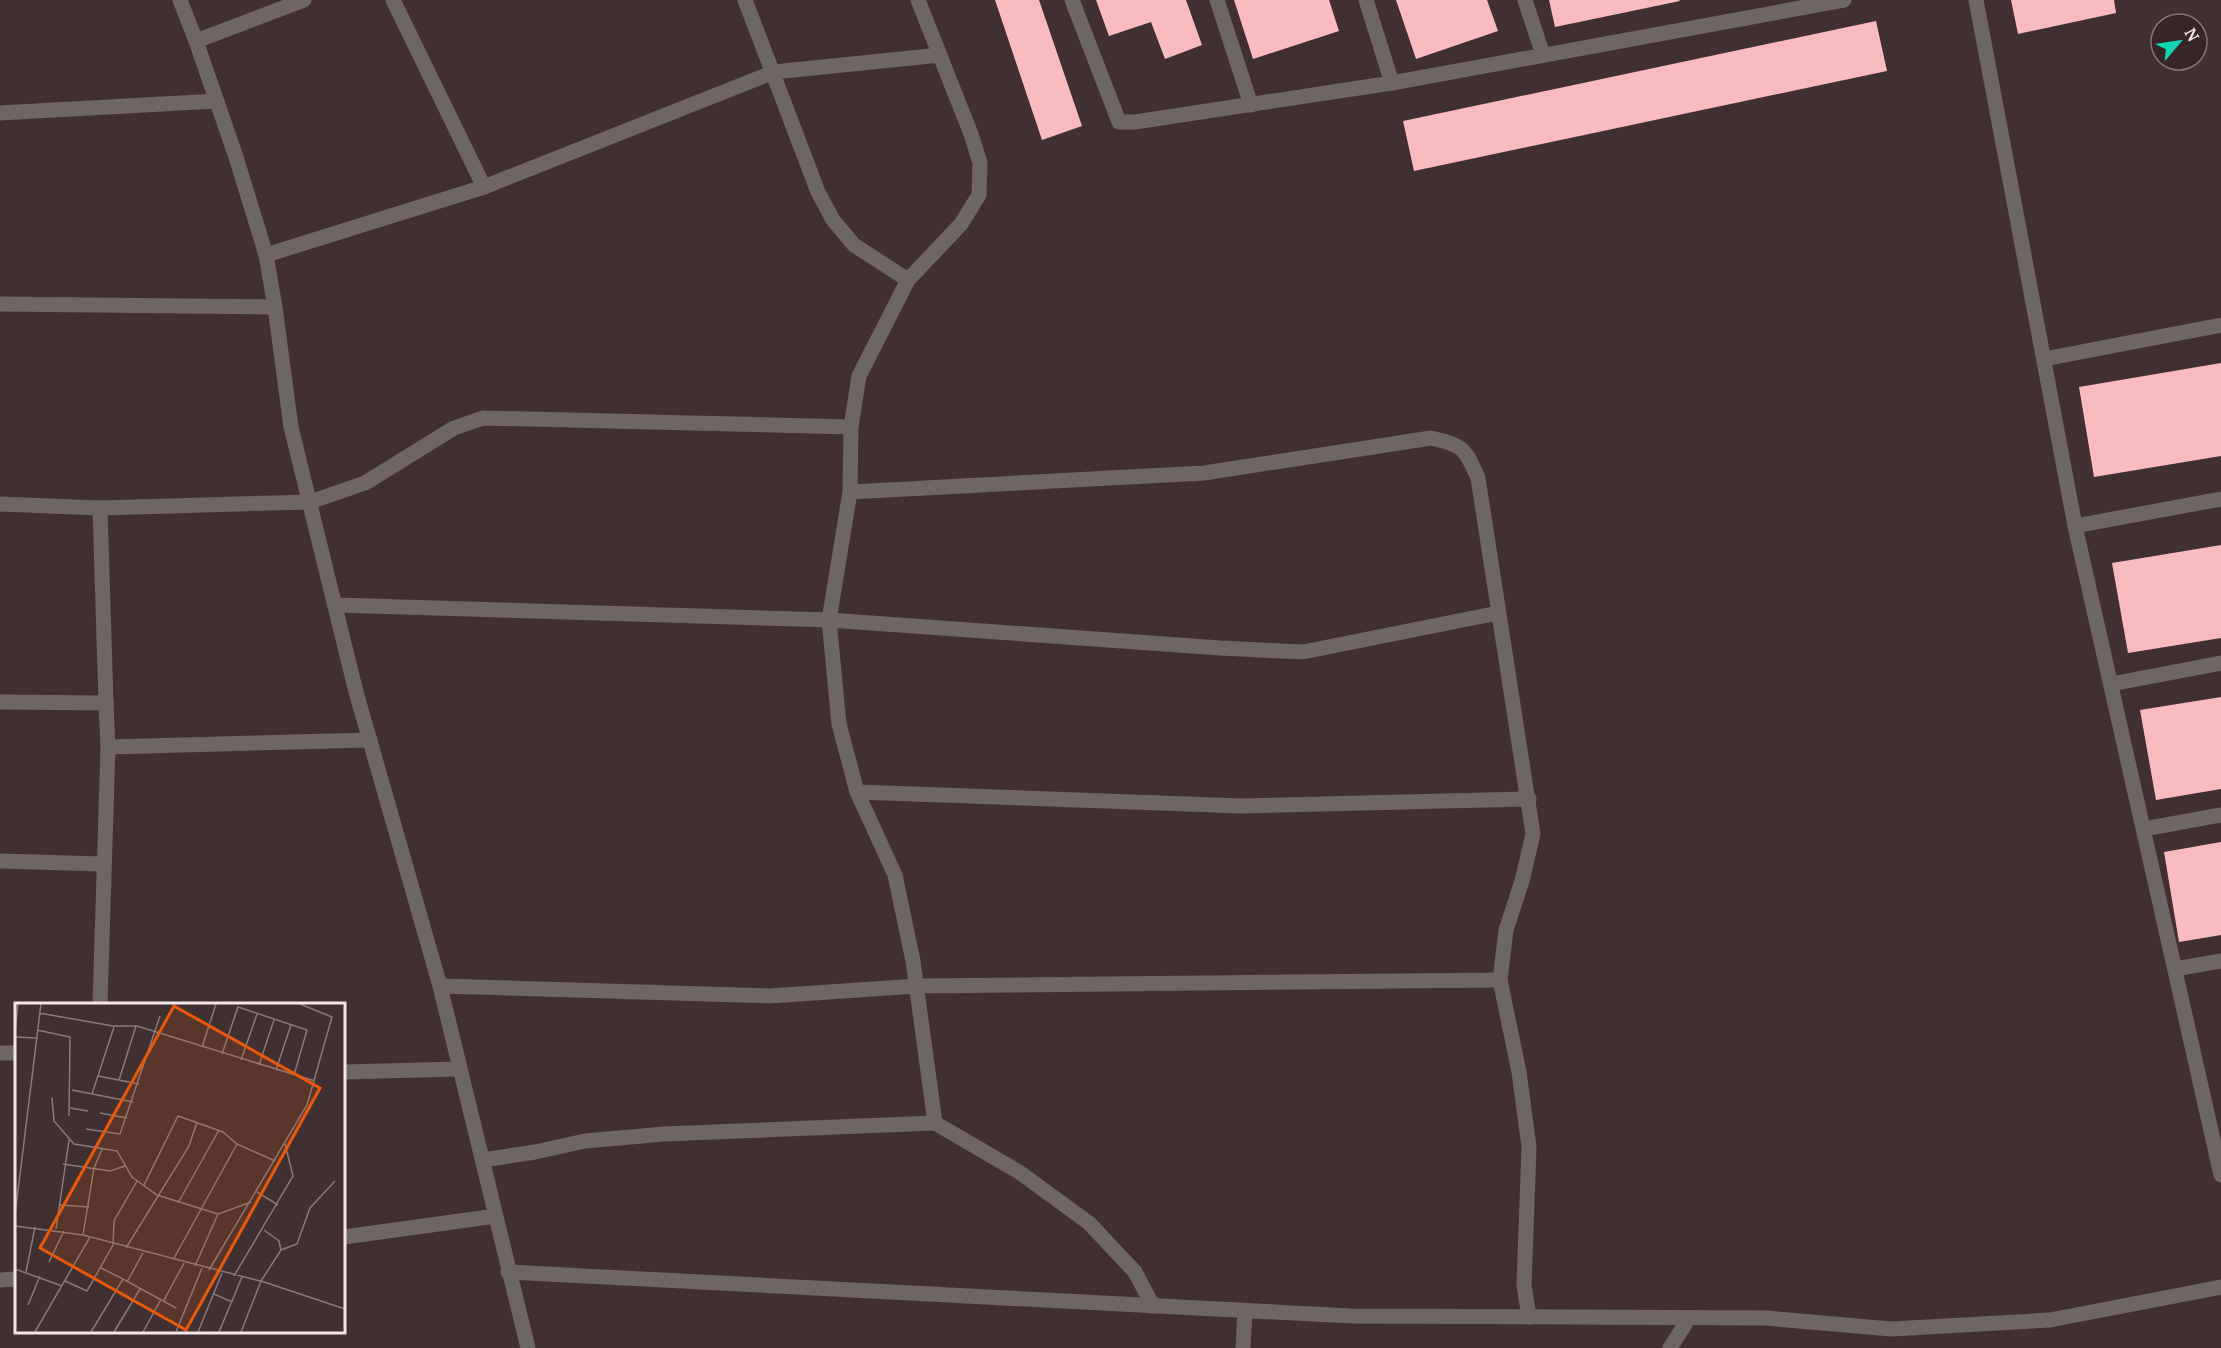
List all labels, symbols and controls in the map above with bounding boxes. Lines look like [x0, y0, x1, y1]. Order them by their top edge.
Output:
north arrow [2149, 12, 2209, 72]
text: N [2180, 24, 2205, 45]
inset map [15, 1003, 345, 1333]

